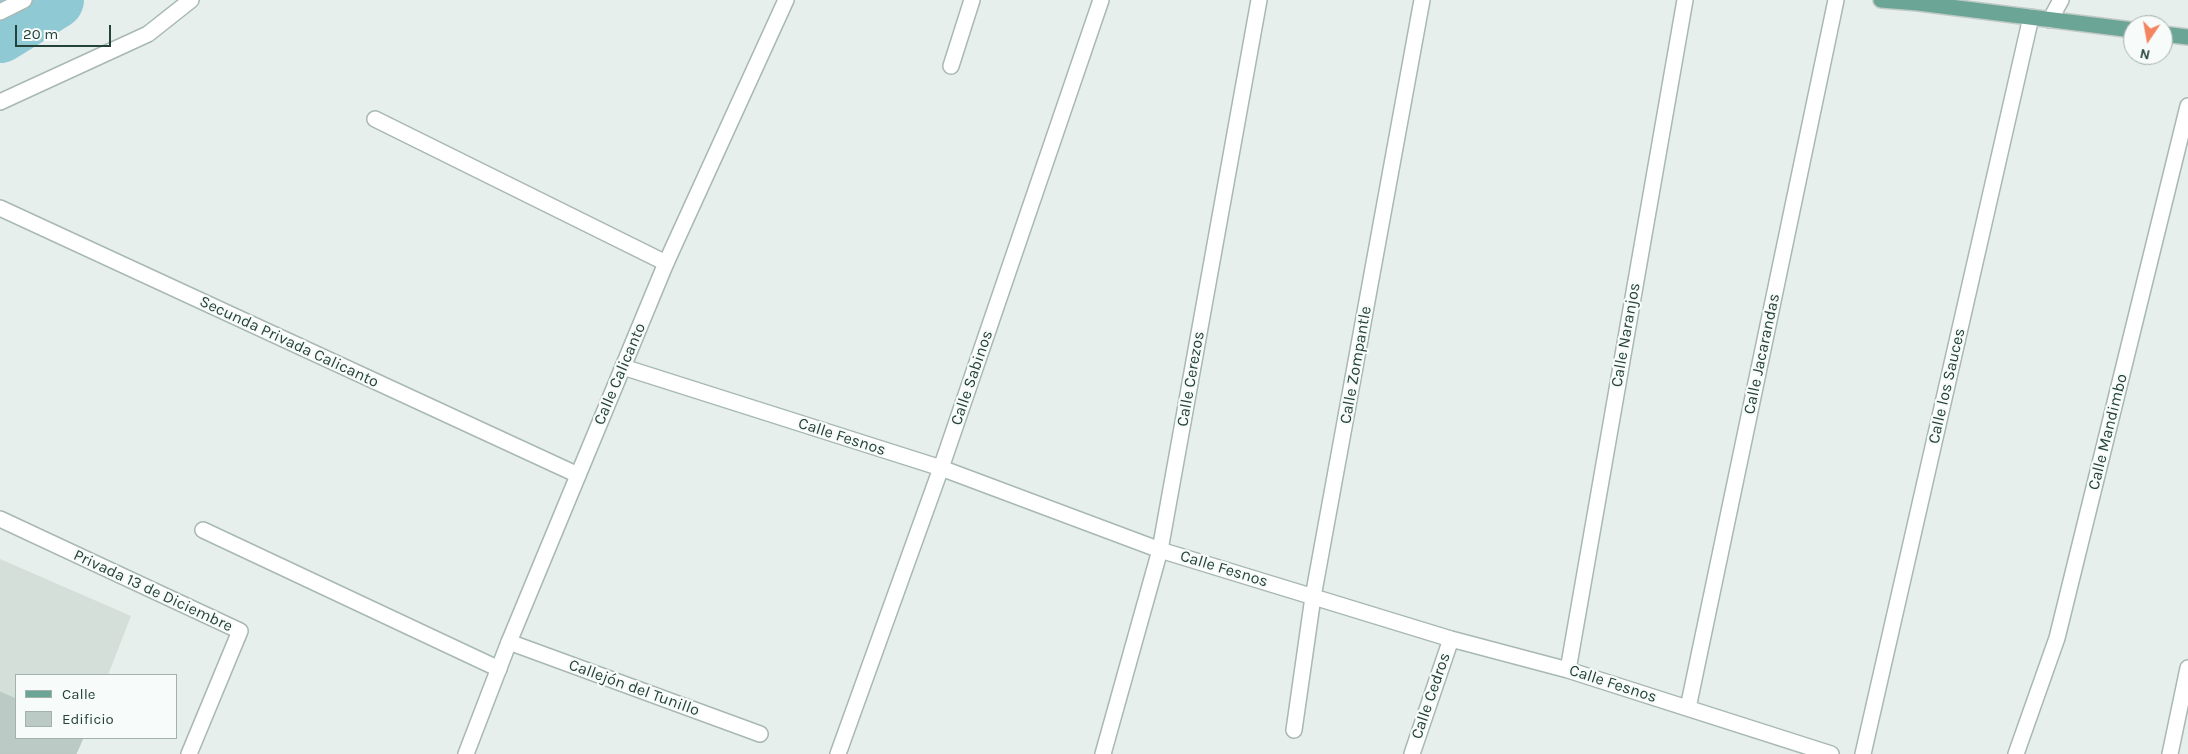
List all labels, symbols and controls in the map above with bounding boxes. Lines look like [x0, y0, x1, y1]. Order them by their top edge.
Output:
scale bar [18, 15, 114, 47]
north arrow [2123, 15, 2173, 65]
text: 20 m [23, 25, 58, 43]
text: N [2138, 45, 2152, 64]
street label: Calle Naranjos [1607, 281, 1645, 389]
street label: Secunda Privada Calicanto [196, 292, 382, 392]
street label: Calle Jacarandas [1740, 292, 1784, 416]
street label: Calle Zompantle [1336, 305, 1376, 425]
street label: Calle Calicanto [590, 320, 650, 428]
street label: Calle los Sauces [1924, 326, 1970, 446]
street label: Calle Sabinos [947, 328, 997, 428]
street label: Calle Cerezos [1173, 330, 1209, 428]
street label: Calle Mandimbo [2084, 372, 2132, 492]
street label: Calle Fesnos [796, 414, 888, 460]
street label: Privada 13 de Diciembre [70, 546, 236, 636]
street label: Calle Fesnos [1178, 547, 1270, 591]
street label: Calle Cedros [1407, 650, 1455, 742]
street label: Callejón del Tunillo [566, 655, 702, 721]
street label: Calle Fesnos [1567, 661, 1659, 707]
legend [15, 674, 178, 739]
text: Calle [62, 685, 96, 703]
text: Edificio [62, 710, 114, 728]

